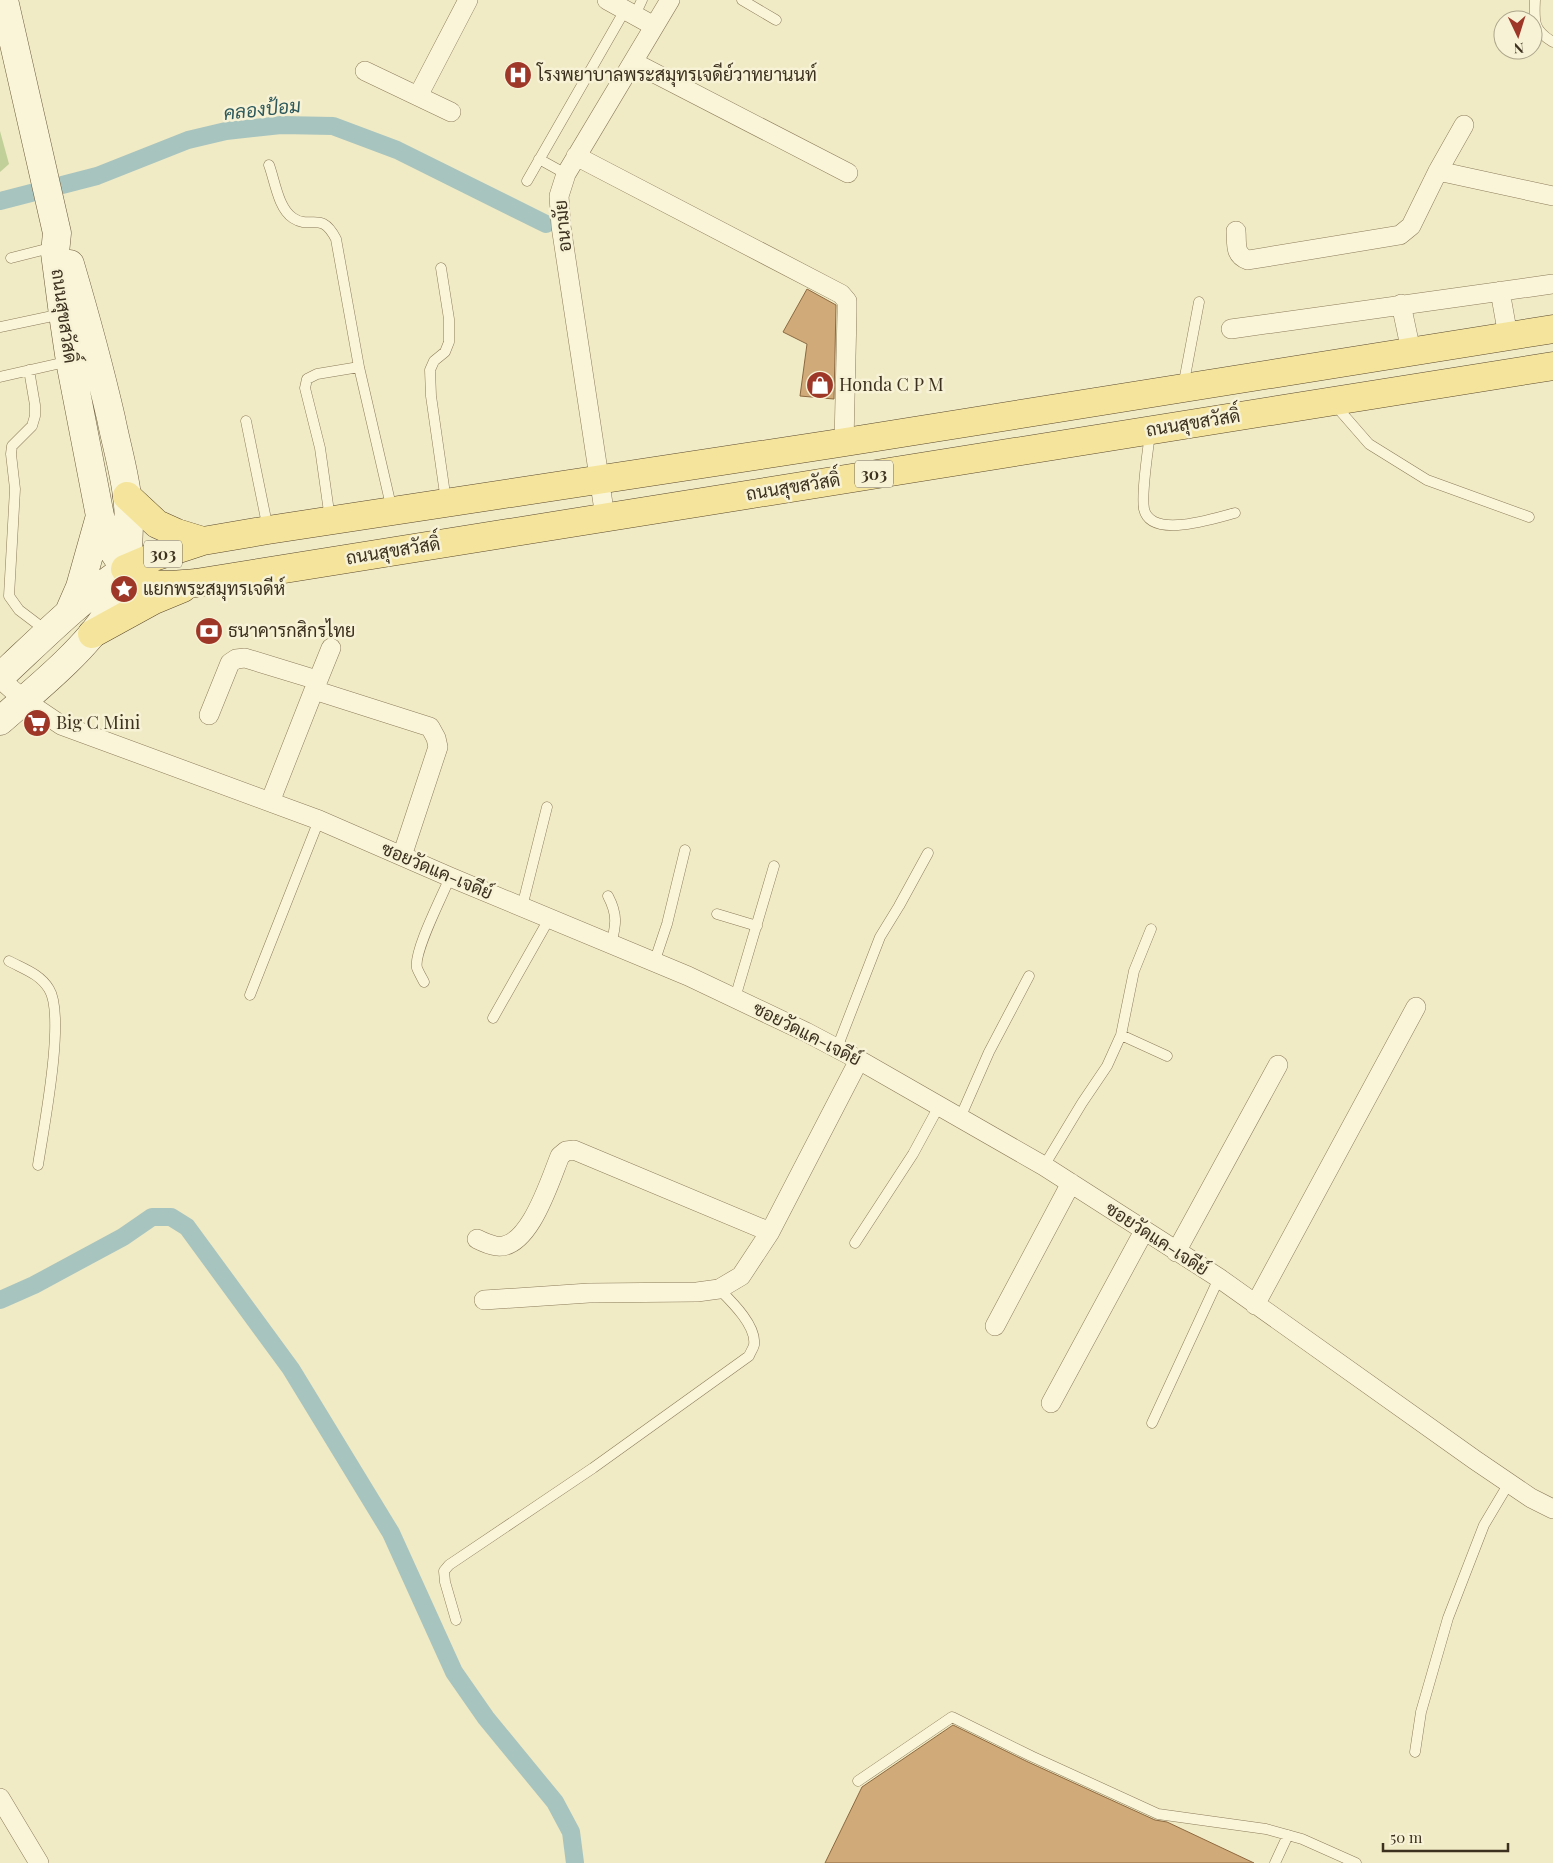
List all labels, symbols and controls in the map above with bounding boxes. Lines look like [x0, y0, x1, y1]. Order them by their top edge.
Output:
north arrow [1493, 10, 1543, 60]
text: N [1513, 39, 1525, 58]
hospital icon: โรงพยาบาลพระสมุทรเจดีย์วาทยานนท์ [503, 60, 533, 90]
place label: โรงพยาบาลพระสมุทรเจดีย์วาทยานนท์ [536, 62, 817, 87]
water label: คลองป้อม [222, 91, 302, 125]
street label: อนามัย [548, 199, 576, 253]
street label: ถนนสุขสวัสดิ์ [45, 267, 87, 365]
shop icon: Honda C P M [805, 370, 835, 400]
place label: Honda C P M [839, 372, 944, 396]
street label: ถนนสุขสวัสดิ์ [1143, 400, 1242, 442]
road number: 303 [855, 460, 893, 488]
street label: ถนนสุขสวัสดิ์ [743, 464, 842, 506]
street label: ถนนสุขสวัสดิ์ [343, 528, 442, 570]
road number: 303 [144, 540, 182, 568]
place icon: แยกพระสมุทรเจดีห์ [109, 574, 139, 604]
place label: แยกพระสมุทรเจดีห์ [143, 576, 285, 601]
bank icon: ธนาคารกสิกรไทย [194, 616, 224, 646]
place label: ธนาคารกสิกรไทย [228, 618, 355, 642]
supermarket icon: Big C Mini [22, 708, 52, 738]
place label: Big C Mini [56, 710, 140, 734]
street label: ซอยวัดแค-เจดีย์ [378, 836, 497, 904]
street label: ซอยวัดแค-เจดีย์ [749, 995, 866, 1071]
street label: ซอยวัดแค-เจดีย์ [1101, 1196, 1214, 1281]
scale bar [1383, 1820, 1508, 1852]
text: 50 m [1390, 1827, 1423, 1847]

